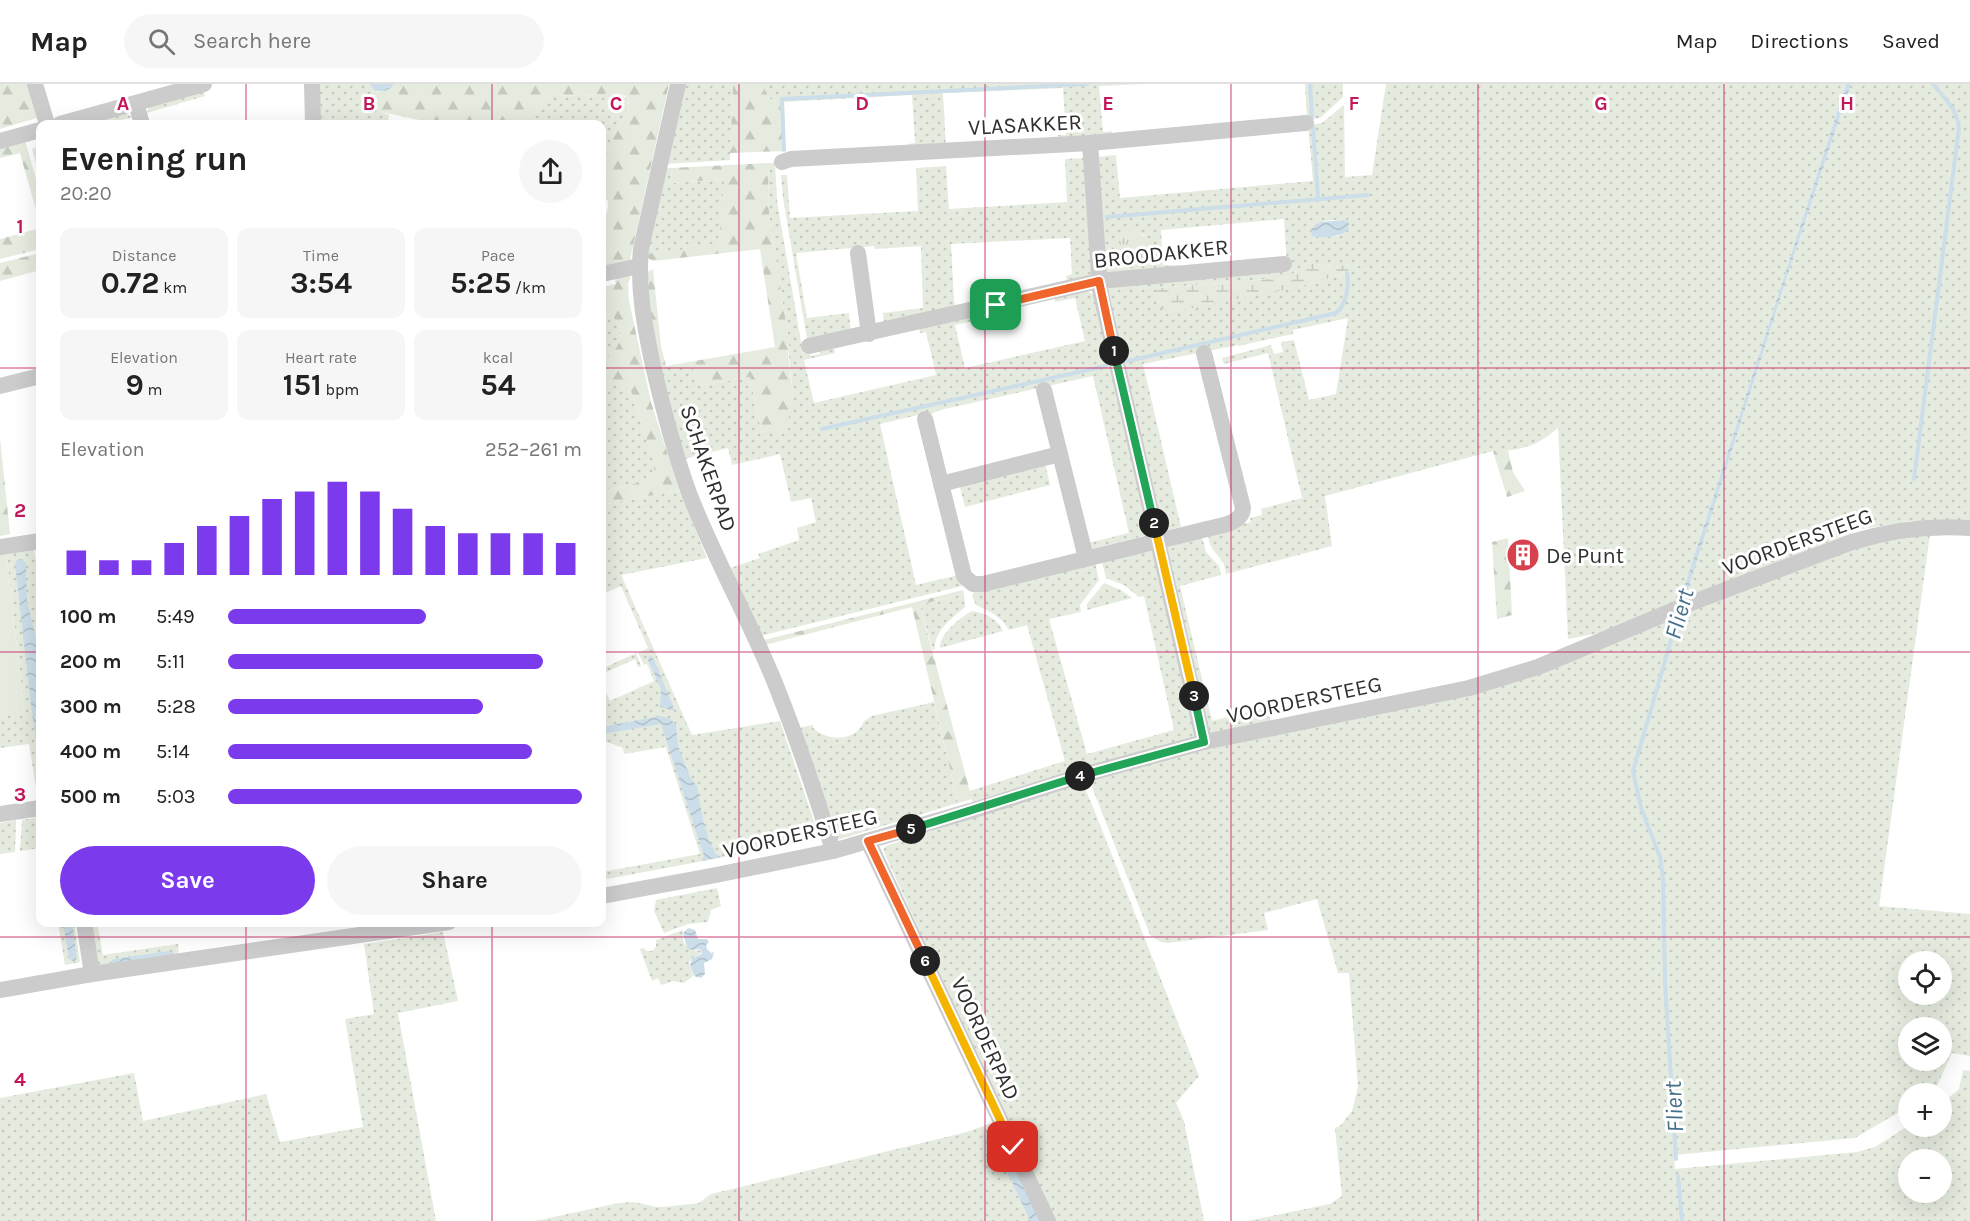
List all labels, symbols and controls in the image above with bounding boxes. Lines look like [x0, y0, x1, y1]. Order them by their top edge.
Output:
search box [124, 14, 544, 68]
text: Map [30, 25, 88, 58]
icon: search [145, 25, 178, 58]
text: Search here [193, 28, 311, 54]
text: Map [1676, 29, 1717, 53]
text: Directions [1750, 29, 1849, 53]
text: Saved [1882, 29, 1940, 53]
text: A [117, 92, 130, 115]
text: B [363, 92, 375, 115]
text: C [610, 92, 622, 115]
text: D [855, 92, 869, 115]
text: E [1102, 92, 1114, 115]
text: F [1349, 92, 1360, 115]
text: G [1594, 92, 1608, 115]
text: H [1840, 92, 1854, 115]
street label: VLASAKKER [968, 109, 1083, 141]
text: Evening run [60, 140, 248, 178]
button: share [519, 140, 582, 203]
text: 20:20 [60, 182, 112, 205]
text: 1 [16, 215, 24, 238]
street label: BROODAKKER [1092, 234, 1230, 274]
text: Distance [112, 246, 176, 265]
text: Time [303, 246, 339, 265]
text: Pace [481, 246, 515, 265]
text: 0.72 [101, 265, 159, 301]
text: 3:54 [290, 265, 352, 301]
text: 5:25 [450, 265, 511, 301]
text: km [159, 278, 187, 297]
text: /km [511, 278, 546, 297]
pin [970, 279, 1021, 330]
icon: arrive [979, 288, 1012, 321]
pin: 1 [1099, 336, 1129, 366]
text: 1 [1111, 341, 1117, 360]
text: Elevation [110, 348, 178, 367]
text: Heart rate [285, 348, 357, 367]
text: kcal [483, 348, 513, 367]
text: 9 [125, 367, 144, 403]
text: 151 [283, 367, 322, 403]
text: 54 [480, 367, 516, 403]
text: m [144, 380, 163, 399]
text: bpm [322, 380, 359, 399]
street label: SCHAKERPAD [674, 402, 742, 535]
text: Elevation [60, 438, 145, 461]
text: 252–261 m [485, 438, 582, 461]
text: 2 [14, 499, 26, 522]
street label: VOORDERSTEEG [1719, 503, 1876, 581]
pin: 2 [1139, 508, 1169, 538]
text: 2 [1149, 513, 1159, 532]
building icon: De Punt [1505, 537, 1541, 573]
place label: De Punt [1546, 543, 1624, 569]
water label: Fliert [1658, 585, 1700, 643]
text: 100 m [60, 605, 116, 628]
text: 5:49 [156, 605, 195, 628]
text: 200 m [60, 650, 121, 673]
text: 5:11 [156, 650, 185, 673]
street label: VOORDERSTEEG [1224, 671, 1384, 729]
pin: 3 [1179, 681, 1209, 711]
text: 3 [1189, 686, 1199, 705]
text: 300 m [60, 695, 122, 718]
text: 5:28 [156, 695, 196, 718]
text: 400 m [60, 740, 121, 763]
text: 5:14 [156, 740, 190, 763]
pin: 4 [1065, 761, 1095, 791]
text: 4 [1075, 766, 1085, 785]
text: 3 [14, 783, 26, 806]
text: 500 m [60, 785, 121, 808]
text: 5:03 [156, 785, 196, 808]
street label: VOORDERSTEEG [721, 804, 880, 864]
pin: 5 [896, 814, 926, 844]
text: 5 [906, 819, 916, 838]
button: Save [60, 846, 315, 915]
button: Share [327, 846, 582, 915]
pin: 6 [910, 946, 940, 976]
text: 6 [920, 951, 930, 970]
map controls [1898, 951, 1952, 1203]
button: locate [1898, 951, 1952, 1005]
street label: VOORDERPAD [945, 973, 1025, 1104]
button: layers [1898, 1017, 1952, 1071]
text: 4 [14, 1068, 26, 1091]
water label: Fliert [1659, 1080, 1689, 1133]
button: + [1898, 1083, 1952, 1137]
pin [987, 1121, 1038, 1172]
icon: check [996, 1130, 1029, 1163]
button: − [1898, 1149, 1952, 1203]

